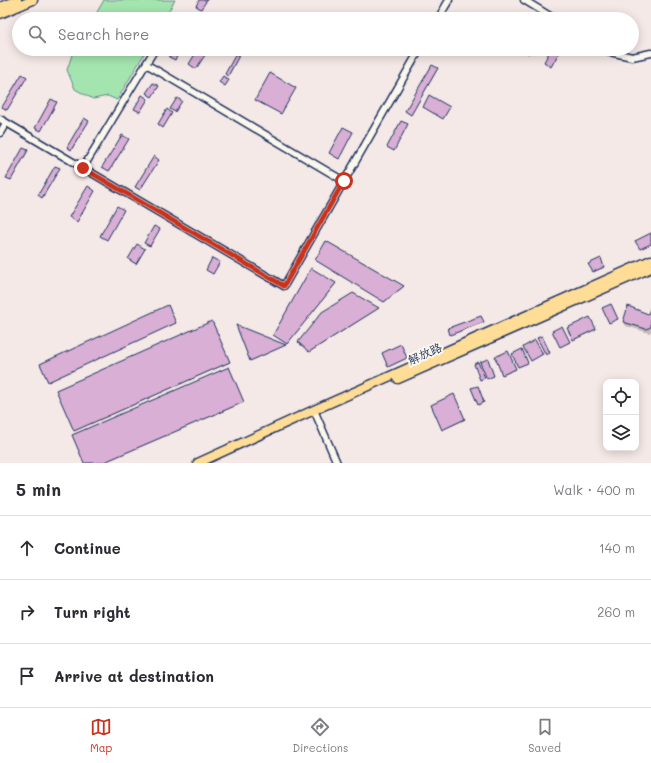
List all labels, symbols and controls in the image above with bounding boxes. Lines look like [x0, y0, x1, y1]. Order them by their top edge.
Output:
search box [12, 12, 639, 56]
icon: search [26, 23, 48, 45]
text: Search here [58, 24, 149, 44]
route end [74, 159, 92, 177]
route start [335, 172, 353, 190]
street label: 解放路 [405, 338, 444, 368]
map controls [603, 379, 639, 451]
button: locate [603, 379, 639, 415]
button: layers [603, 415, 639, 451]
text: 5 min [16, 478, 61, 500]
text: Walk · 400 m [553, 481, 635, 498]
icon: ahead [16, 537, 38, 559]
text: Continue [54, 538, 121, 558]
text: 140 m [599, 539, 635, 556]
icon: right [16, 601, 38, 623]
text: Turn right [54, 602, 131, 622]
text: 260 m [597, 603, 635, 620]
icon: arrive [16, 665, 38, 687]
text: Arrive at destination [54, 666, 214, 686]
tab: Map [90, 716, 112, 755]
tab: Directions [292, 716, 348, 755]
tab: Saved [528, 716, 561, 755]

